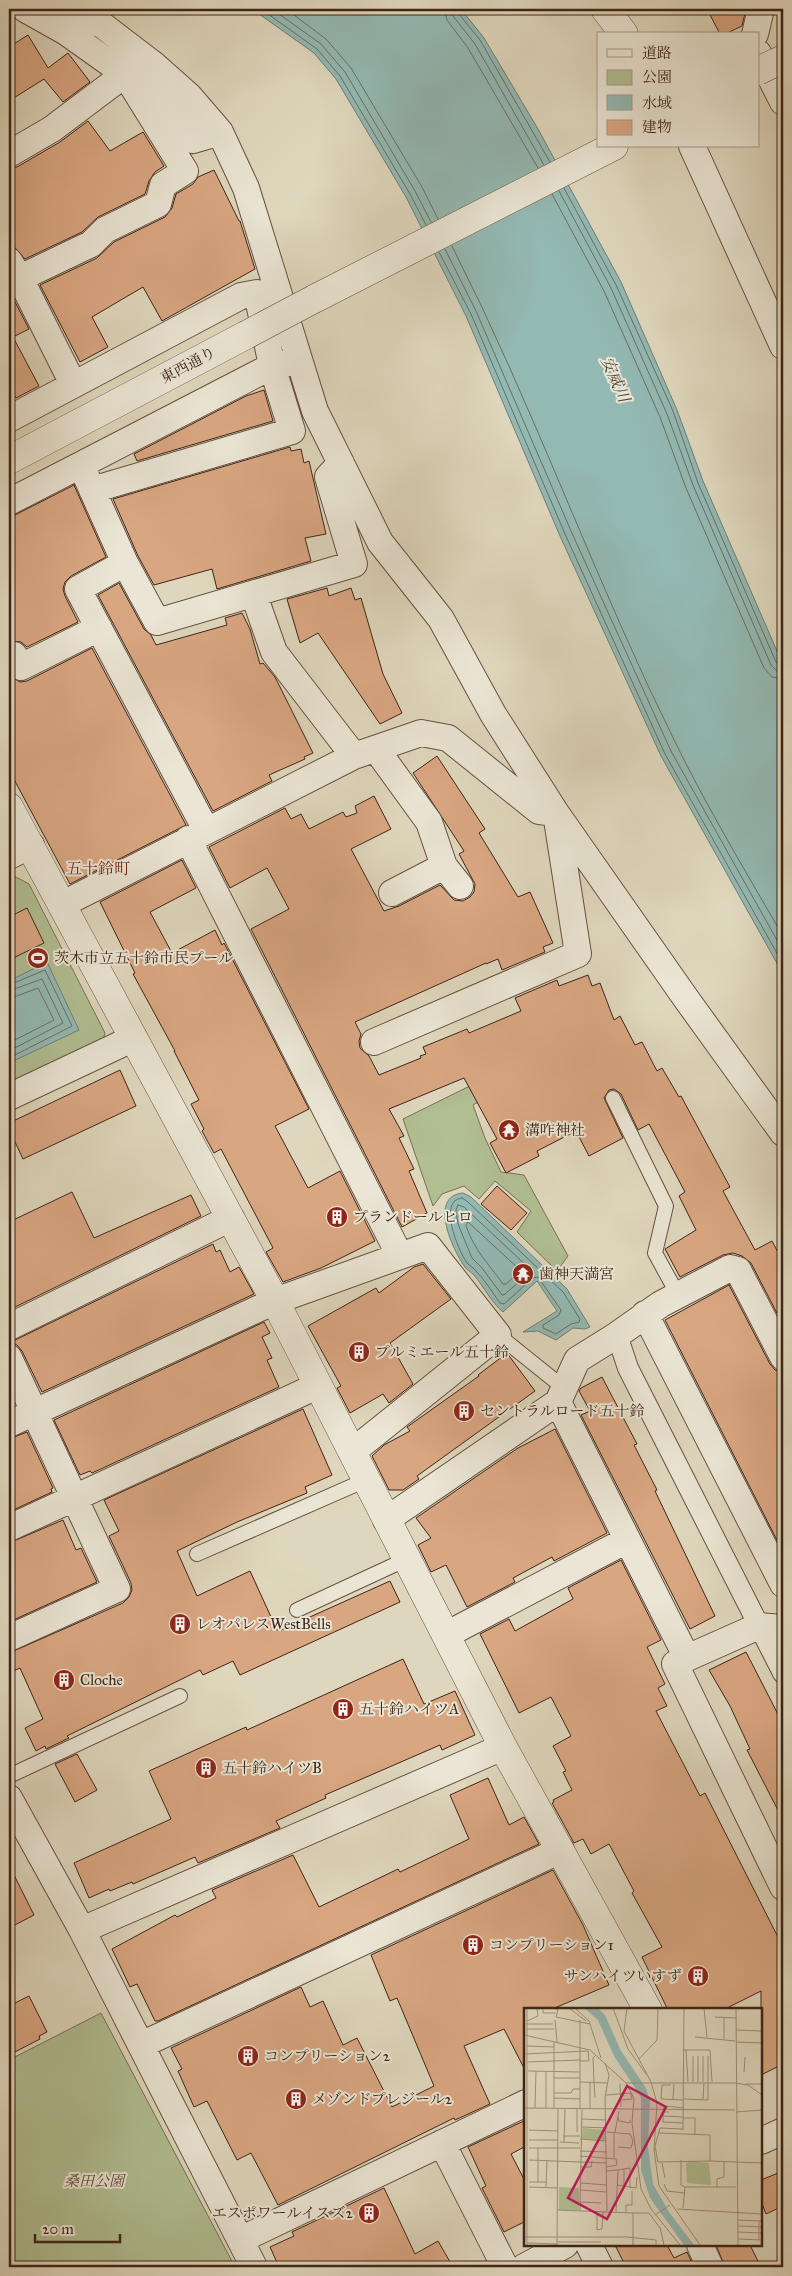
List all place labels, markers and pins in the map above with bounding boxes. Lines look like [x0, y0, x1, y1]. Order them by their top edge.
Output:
sports icon: 茨木市立五十鈴市民プール [26, 946, 50, 970]
place label: 茨木市立五十鈴市民プール [54, 949, 233, 967]
temple icon: 溝咋神社 [497, 1118, 521, 1142]
place label: 溝咋神社 [525, 1121, 585, 1139]
building icon: プランドールヒロ [325, 1205, 349, 1229]
place label: プランドールヒロ [353, 1208, 473, 1226]
temple icon: 歯神天満宮 [511, 1262, 535, 1286]
place label: 歯神天満宮 [539, 1265, 614, 1283]
building icon: プルミエール五十鈴 [347, 1340, 371, 1364]
place label: プルミエール五十鈴 [375, 1343, 509, 1361]
building icon: セントラルロード五十鈴 [452, 1399, 476, 1423]
place label: セントラルロード五十鈴 [480, 1402, 645, 1420]
building icon: レオパレスWestBells [168, 1612, 192, 1636]
place label: レオパレスWestBells [196, 1615, 331, 1633]
building icon: Cloche [52, 1668, 76, 1692]
place label: Cloche [80, 1671, 123, 1689]
building icon: 五十鈴ハイツA [331, 1697, 355, 1721]
place label: 五十鈴ハイツA [359, 1700, 459, 1718]
building icon: 五十鈴ハイツB [194, 1756, 218, 1780]
place label: 五十鈴ハイツB [222, 1759, 322, 1777]
building icon: コンプリーション1 [461, 1933, 485, 1957]
place label: コンプリーション1 [489, 1936, 614, 1954]
building icon: サンハイツいすず [686, 1964, 710, 1988]
place label: サンハイツいすず [564, 1967, 682, 1985]
building icon: コンプリーション2 [236, 2044, 260, 2068]
place label: コンプリーション2 [264, 2047, 391, 2065]
building icon: メゾンドプレジール2 [284, 2087, 308, 2111]
place label: メゾンドプレジール2 [312, 2090, 453, 2108]
building icon: エスポワールイスズ2 [357, 2201, 381, 2225]
place label: エスポワールイスズ2 [212, 2204, 354, 2222]

